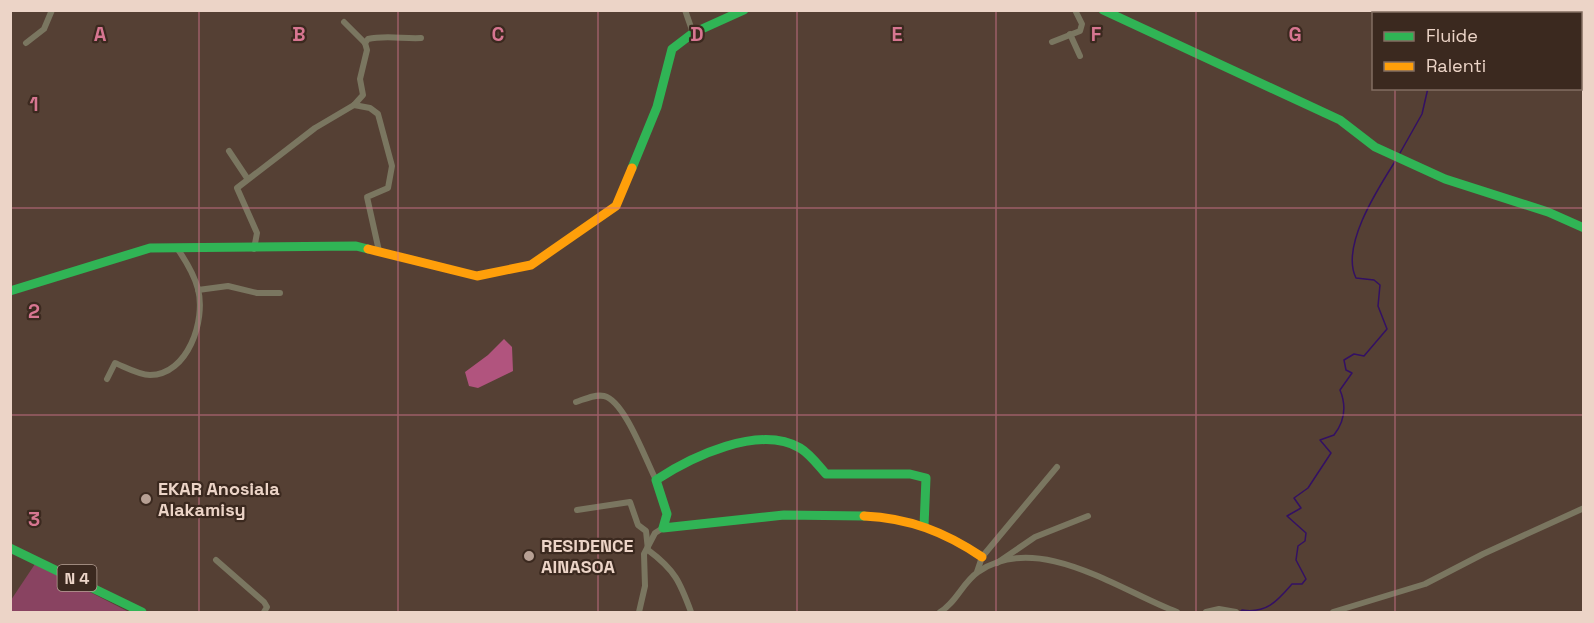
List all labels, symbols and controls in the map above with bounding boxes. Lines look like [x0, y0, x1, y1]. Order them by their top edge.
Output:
legend [1372, 12, 1582, 90]
text: A [94, 21, 107, 47]
text: B [292, 21, 306, 47]
text: C [492, 21, 505, 47]
text: D [690, 21, 704, 47]
text: E [891, 21, 903, 47]
text: F [1091, 21, 1102, 47]
text: G [1288, 21, 1302, 47]
text: Fluide [1426, 24, 1478, 47]
text: Ralenti [1426, 54, 1486, 77]
text: 1 [29, 91, 39, 117]
text: 2 [28, 298, 40, 324]
place label: EKAR Anosiala Alakamisy [158, 477, 280, 521]
marker: EKAR Anosiala Alakamisy [139, 492, 153, 506]
text: 3 [28, 506, 40, 532]
place label: RESIDENCE AINASOA [541, 534, 634, 578]
marker: RESIDENCE AINASOA [522, 549, 536, 563]
road number: N 4 [58, 565, 97, 591]

